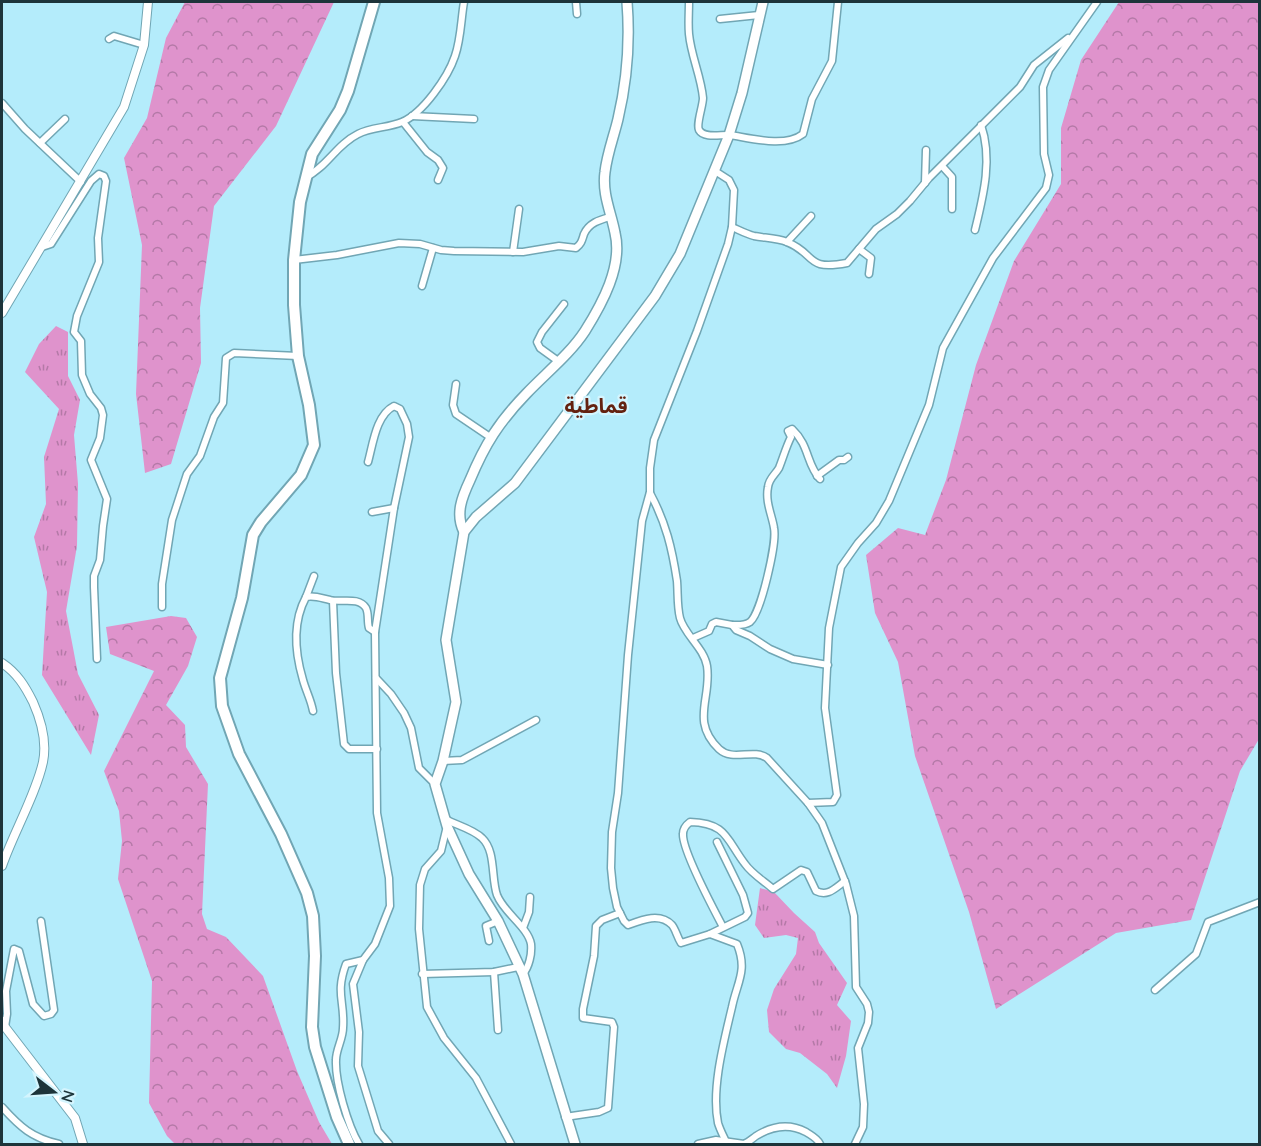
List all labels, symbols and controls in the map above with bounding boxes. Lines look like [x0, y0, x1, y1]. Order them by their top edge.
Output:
district label: قماطية [565, 393, 627, 418]
north arrow [24, 1062, 84, 1122]
text: N [57, 1088, 80, 1105]

